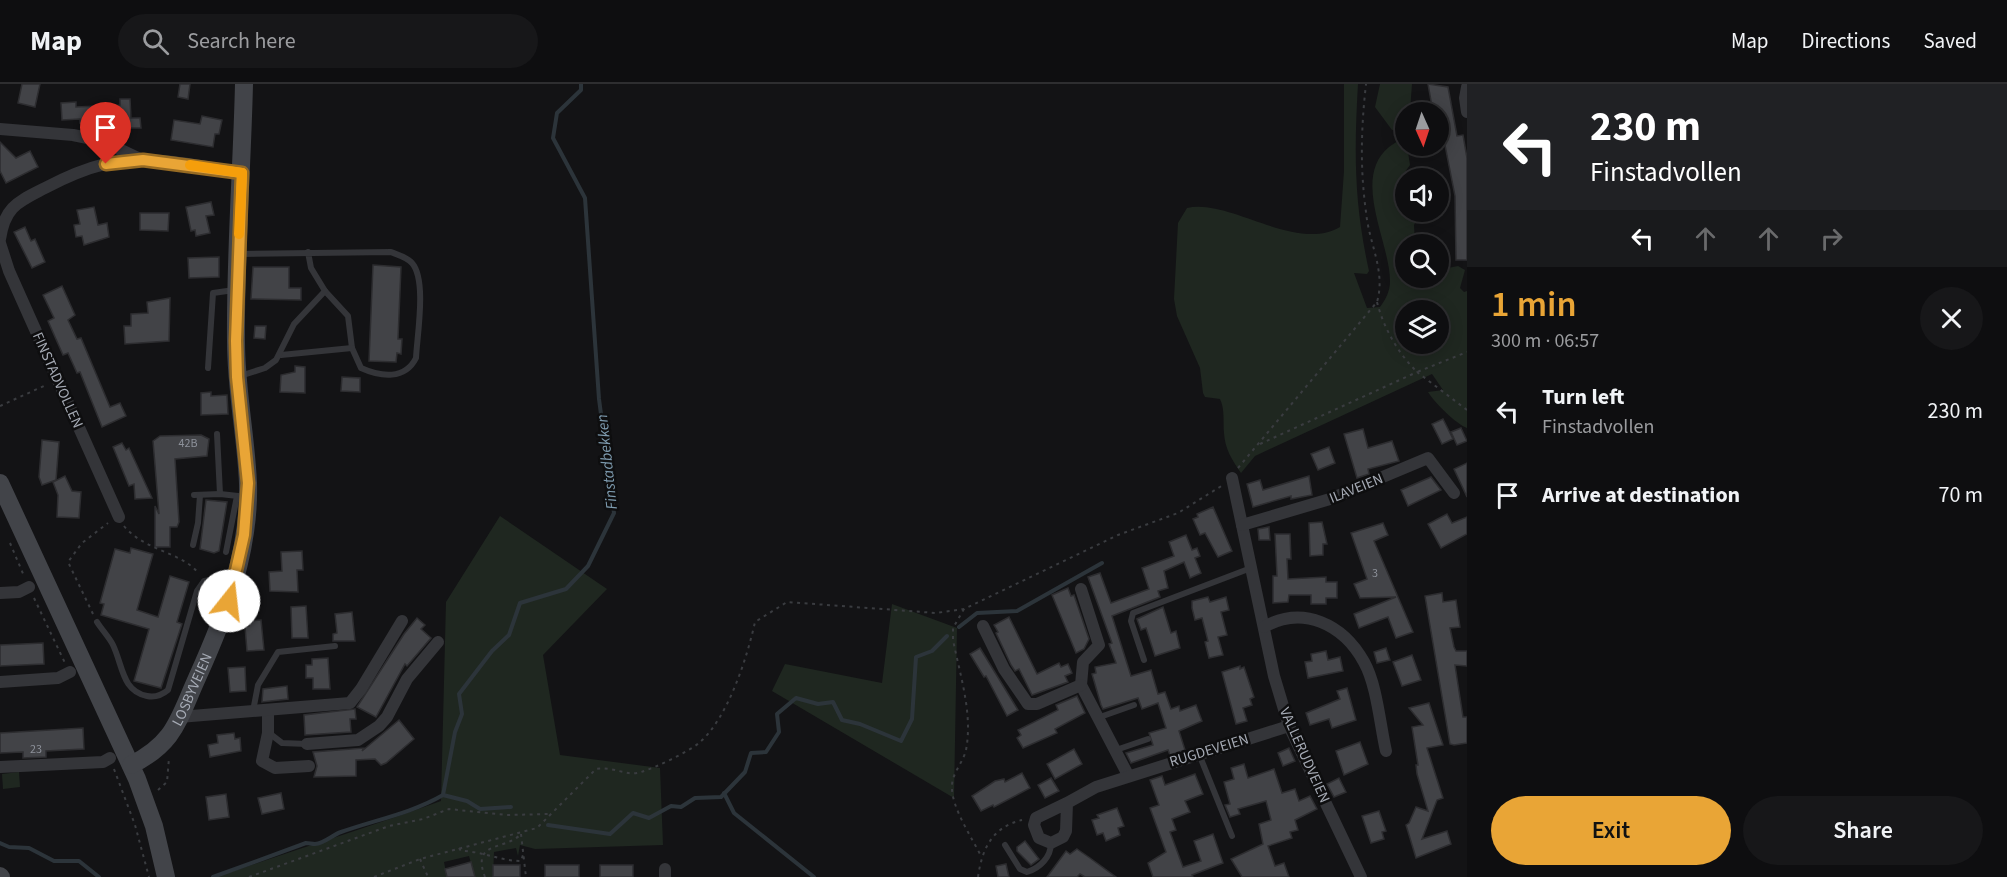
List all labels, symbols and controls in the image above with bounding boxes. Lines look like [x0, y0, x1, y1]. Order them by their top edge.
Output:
search box [118, 14, 538, 68]
text: Map [30, 21, 82, 61]
icon: search [139, 25, 172, 58]
text: Search here [187, 25, 296, 57]
text: Map [1731, 26, 1769, 56]
text: Directions [1802, 26, 1890, 56]
text: Saved [1923, 26, 1977, 56]
text: 230 m [1590, 97, 1701, 157]
pin [80, 102, 131, 164]
north arrow [1395, 102, 1449, 156]
map controls [1395, 102, 1449, 354]
icon: left [1491, 108, 1569, 186]
icon: arrive [89, 111, 122, 144]
text: Finstadvollen [1590, 153, 1742, 192]
button: sound [1395, 168, 1449, 222]
icon: left [1626, 222, 1659, 255]
icon: ahead [1689, 222, 1722, 255]
icon: ahead [1752, 222, 1785, 255]
icon: right [1815, 222, 1848, 255]
button: search [1395, 234, 1449, 288]
text: 1 min [1491, 279, 1577, 330]
button: close [1920, 287, 1983, 350]
button: layers [1395, 300, 1449, 354]
text: 300 m · 06:57 [1491, 327, 1599, 355]
street label: FINSTADVOLLEN [27, 329, 88, 432]
text: Turn left [1542, 381, 1624, 413]
icon: left [1491, 395, 1524, 428]
text: 230 m [1928, 395, 1983, 427]
water label: Finstadbekken [591, 413, 623, 511]
text: Finstadvollen [1542, 413, 1654, 441]
house number: 42B [179, 435, 197, 452]
street label: ILAVEIEN [1326, 468, 1386, 509]
icon: arrive [1491, 479, 1524, 512]
text: Arrive at destination [1542, 479, 1740, 511]
text: 70 m [1938, 479, 1983, 511]
house number: 3 [1372, 565, 1378, 582]
position arrow [197, 569, 261, 633]
street label: LOSBYVEIEN [167, 650, 218, 730]
street label: VALLERUDVEIEN [1274, 704, 1335, 806]
street label: RUGDEVEIEN [1167, 728, 1251, 772]
house number: 23 [30, 741, 42, 758]
button: Exit [1491, 796, 1731, 865]
button: Share [1743, 796, 1983, 865]

